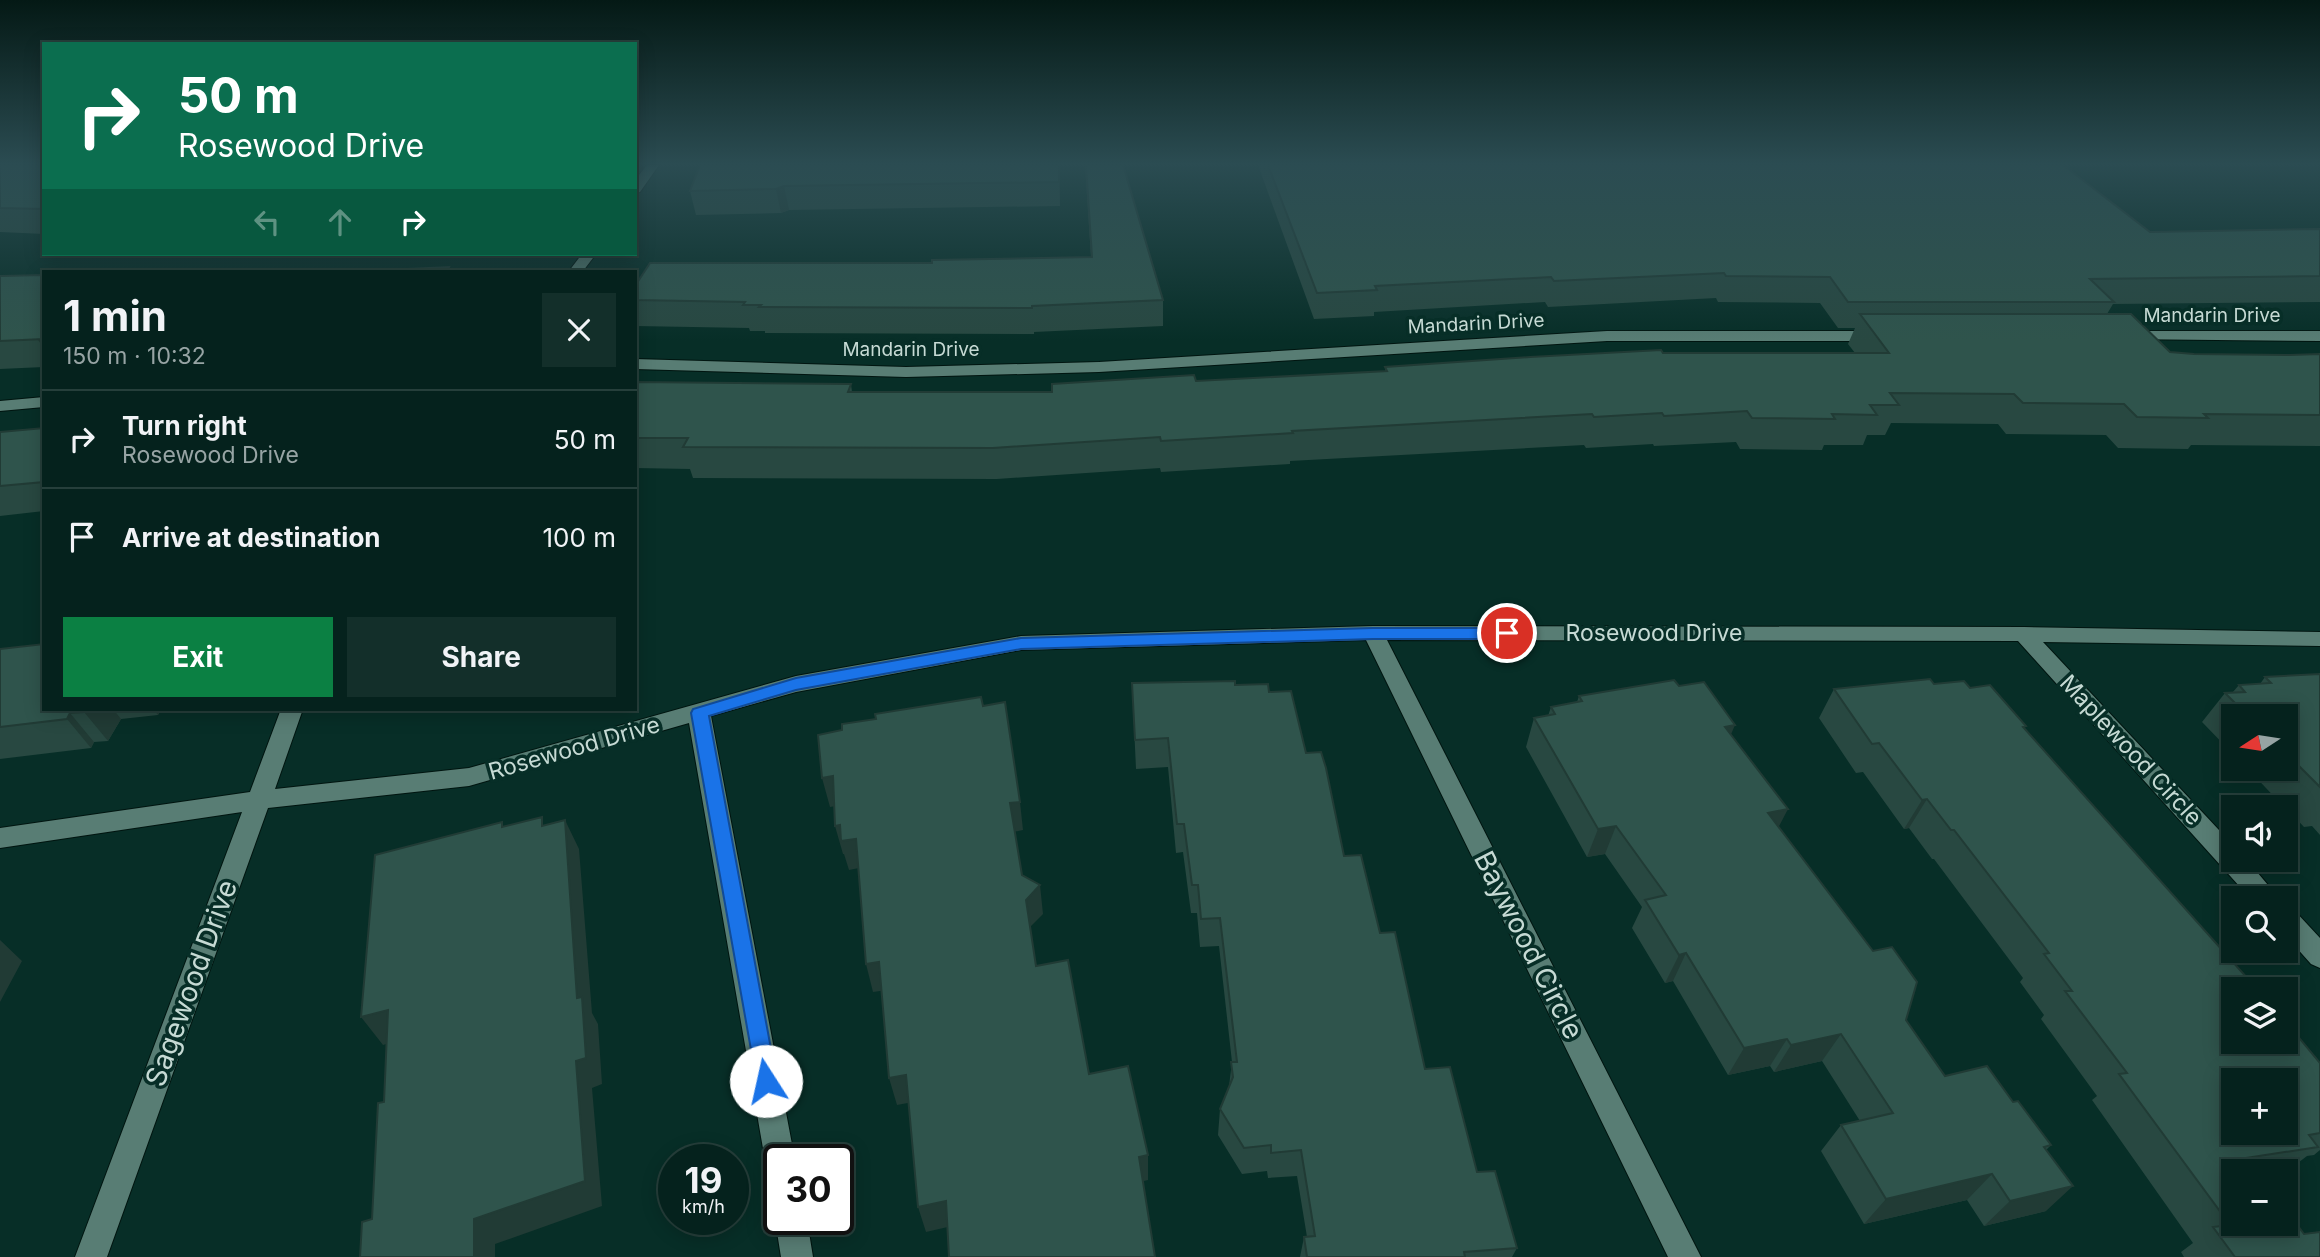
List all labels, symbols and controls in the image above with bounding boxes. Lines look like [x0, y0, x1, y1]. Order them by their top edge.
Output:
text: 50 m [178, 66, 299, 125]
icon: right [63, 70, 154, 161]
text: Rosewood Drive [178, 126, 424, 165]
icon: left [248, 203, 286, 241]
icon: ahead [321, 203, 359, 241]
icon: right [394, 203, 432, 241]
text: 1 min [63, 290, 167, 341]
button: close [542, 293, 616, 367]
street label: Mandarin Drive [2143, 304, 2281, 327]
street label: Mandarin Drive [1407, 308, 1545, 339]
street label: Mandarin Drive [842, 338, 980, 361]
text: 150 m · 10:32 [63, 342, 206, 370]
text: Turn right [122, 410, 247, 441]
icon: right [63, 420, 101, 458]
text: 50 m [554, 424, 616, 455]
text: Rosewood Drive [122, 441, 299, 469]
icon: arrive [63, 518, 101, 556]
text: Arrive at destination [122, 522, 381, 553]
text: 100 m [543, 522, 616, 553]
pin [1477, 603, 1537, 663]
icon: arrive [1488, 614, 1526, 652]
button: Exit [63, 617, 333, 697]
button: Share [347, 617, 616, 697]
street label: Rosewood Drive [1565, 619, 1743, 647]
street label: Maplewood Circle [2054, 669, 2208, 831]
north arrow [2221, 704, 2298, 780]
map controls [2221, 704, 2298, 1236]
street label: Rosewood Drive [485, 710, 663, 786]
button: sound [2221, 795, 2298, 872]
street label: Baywood Circle [1467, 845, 1591, 1045]
street label: Sagewood Drive [138, 875, 244, 1091]
button: search [2221, 886, 2298, 963]
button: layers [2221, 977, 2298, 1054]
position arrow [729, 1044, 803, 1118]
button: + [2221, 1068, 2298, 1145]
speed limit sign: 30 [763, 1144, 854, 1235]
text: 19 [685, 1159, 722, 1201]
button: − [2221, 1159, 2298, 1236]
text: km/h [682, 1196, 725, 1217]

